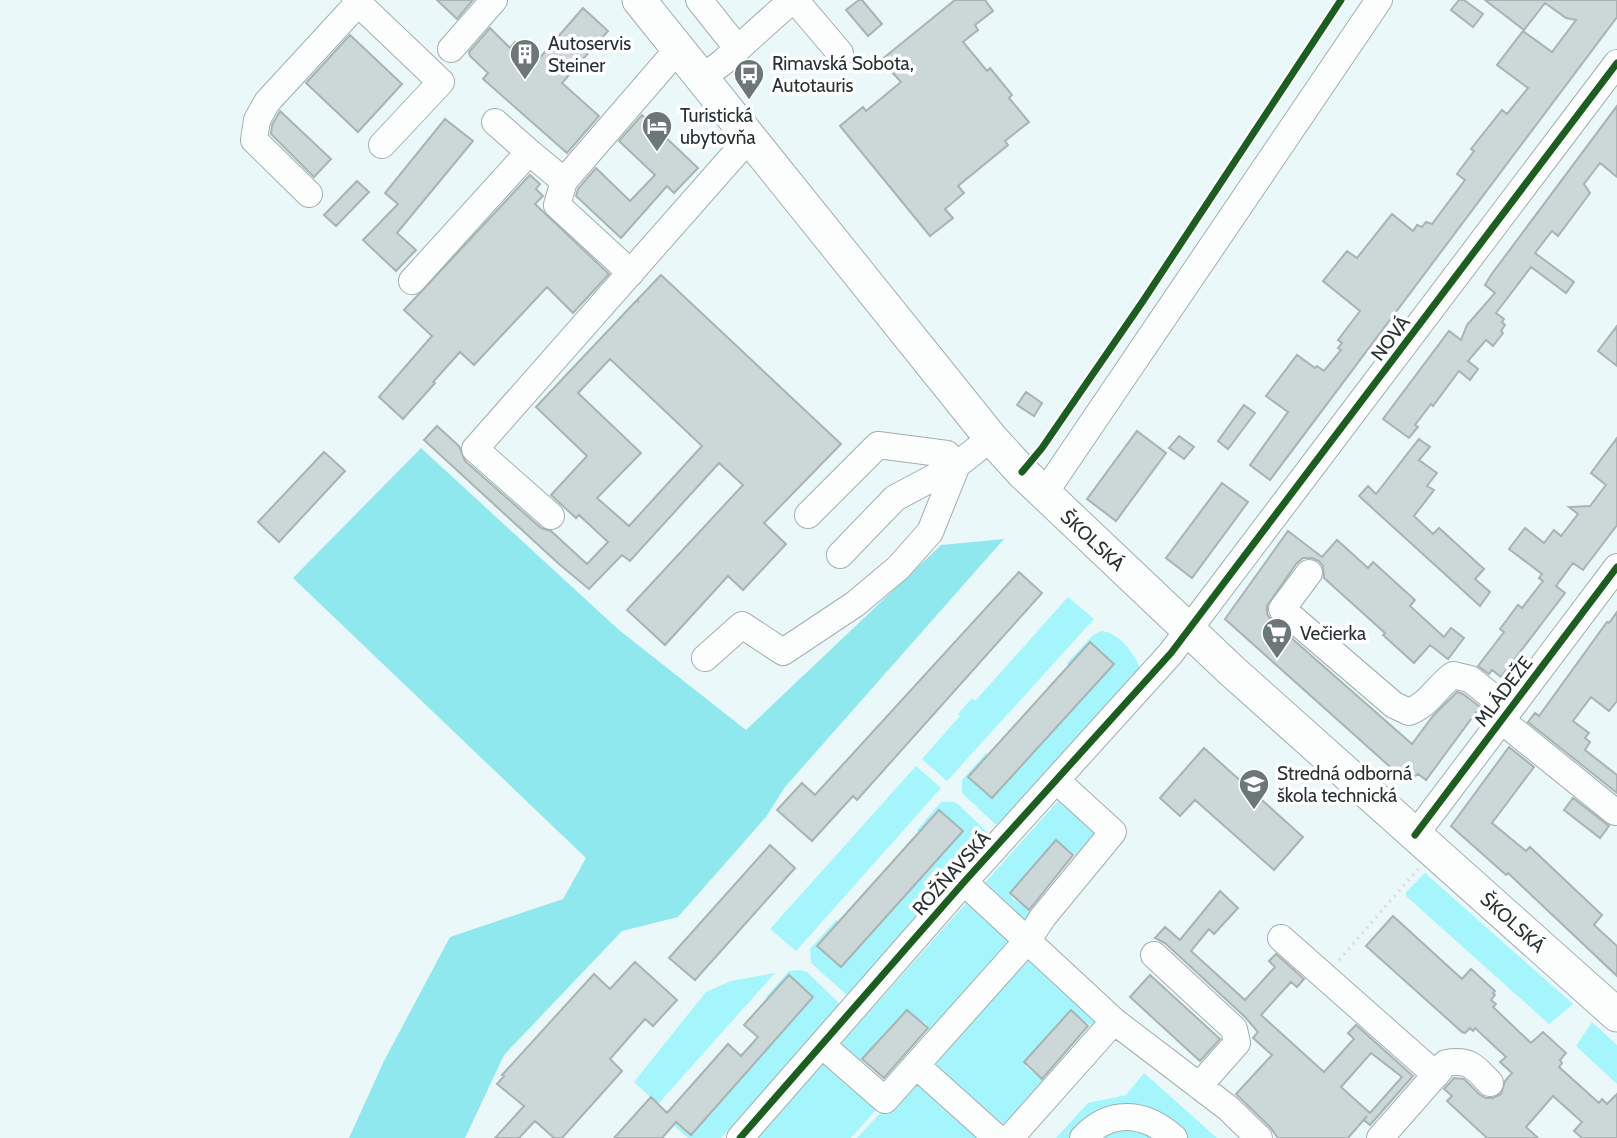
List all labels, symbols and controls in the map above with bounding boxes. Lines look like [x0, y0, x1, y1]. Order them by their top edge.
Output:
place label: Autoservis Steiner [548, 32, 631, 77]
building icon: Autoservis Steiner [508, 37, 542, 81]
place label: Rimavská Sobota, Autotauris [772, 52, 914, 97]
bus stop icon: Rimavská Sobota, Autotauris [732, 57, 766, 101]
place label: Turistická ubytovňa [680, 104, 756, 149]
hotel icon: Turistická ubytovňa [640, 109, 674, 153]
street label: NOVÁ [1365, 311, 1415, 365]
street label: ŠKOLSKÁ [1056, 504, 1130, 576]
supermarket icon: Večierka [1260, 616, 1294, 660]
place label: Večierka [1300, 622, 1366, 645]
street label: MLÁDEŽE [1469, 651, 1537, 731]
place label: Stredná odborná škola technická [1277, 762, 1412, 807]
school or university icon: Stredná odborná škola technická [1237, 767, 1271, 811]
street label: ROŽŇAVSKÁ [907, 826, 995, 920]
street label: ŠKOLSKÁ [1476, 887, 1551, 958]

